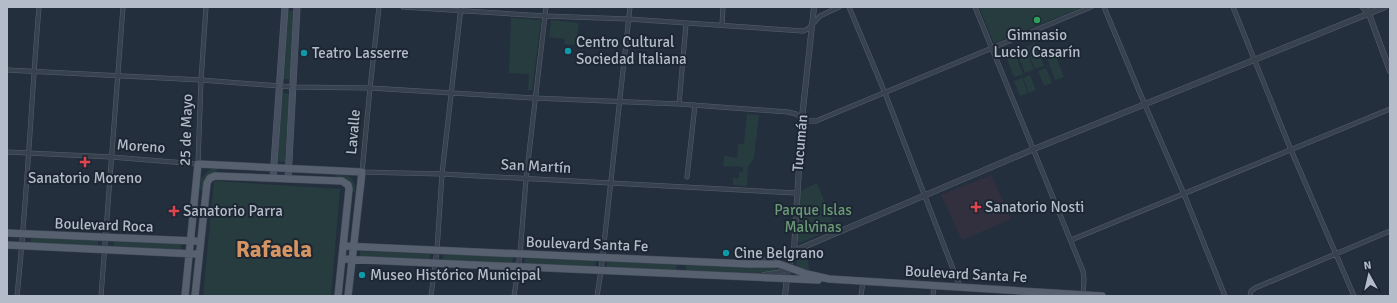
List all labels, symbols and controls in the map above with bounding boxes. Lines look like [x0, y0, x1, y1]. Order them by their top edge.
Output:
marker: Gimnasio Lucio Casarín [1032, 15, 1042, 25]
place label: Gimnasio Lucio Casarín [994, 26, 1080, 61]
place label: Centro Cultural Sociedad Italiana [576, 33, 687, 68]
place label: Teatro Lasserre [312, 44, 409, 62]
marker: Centro Cultural Sociedad Italiana [563, 46, 573, 56]
marker: Teatro Lasserre [299, 48, 309, 58]
street label: 25 de Mayo [176, 93, 196, 167]
street label: Lavalle [342, 109, 364, 155]
street label: Tucumán [789, 114, 811, 172]
street label: Moreno [116, 135, 166, 157]
street label: San Martín [500, 155, 572, 177]
marker: Sanatorio Moreno [79, 156, 91, 168]
place label: Sanatorio Moreno [28, 169, 142, 187]
place label: Sanatorio Nosti [985, 198, 1084, 216]
park label: Parque Islas Malvinas [774, 201, 852, 236]
marker: Sanatorio Nosti [970, 201, 982, 213]
place label: Sanatorio Parra [183, 202, 283, 220]
marker: Sanatorio Parra [168, 205, 180, 217]
street label: Boulevard Roca [54, 214, 154, 236]
street label: Boulevard Santa Fe [525, 233, 649, 255]
district label: Rafaela [236, 235, 312, 264]
place label: Cine Belgrano [734, 244, 824, 262]
marker: Cine Belgrano [721, 248, 731, 258]
north arrow [1349, 255, 1389, 295]
text: N [1363, 259, 1372, 273]
street label: Boulevard Santa Fe [904, 262, 1028, 286]
place label: Museo Histórico Municipal [370, 266, 541, 284]
marker: Museo Histórico Municipal [357, 270, 367, 280]

